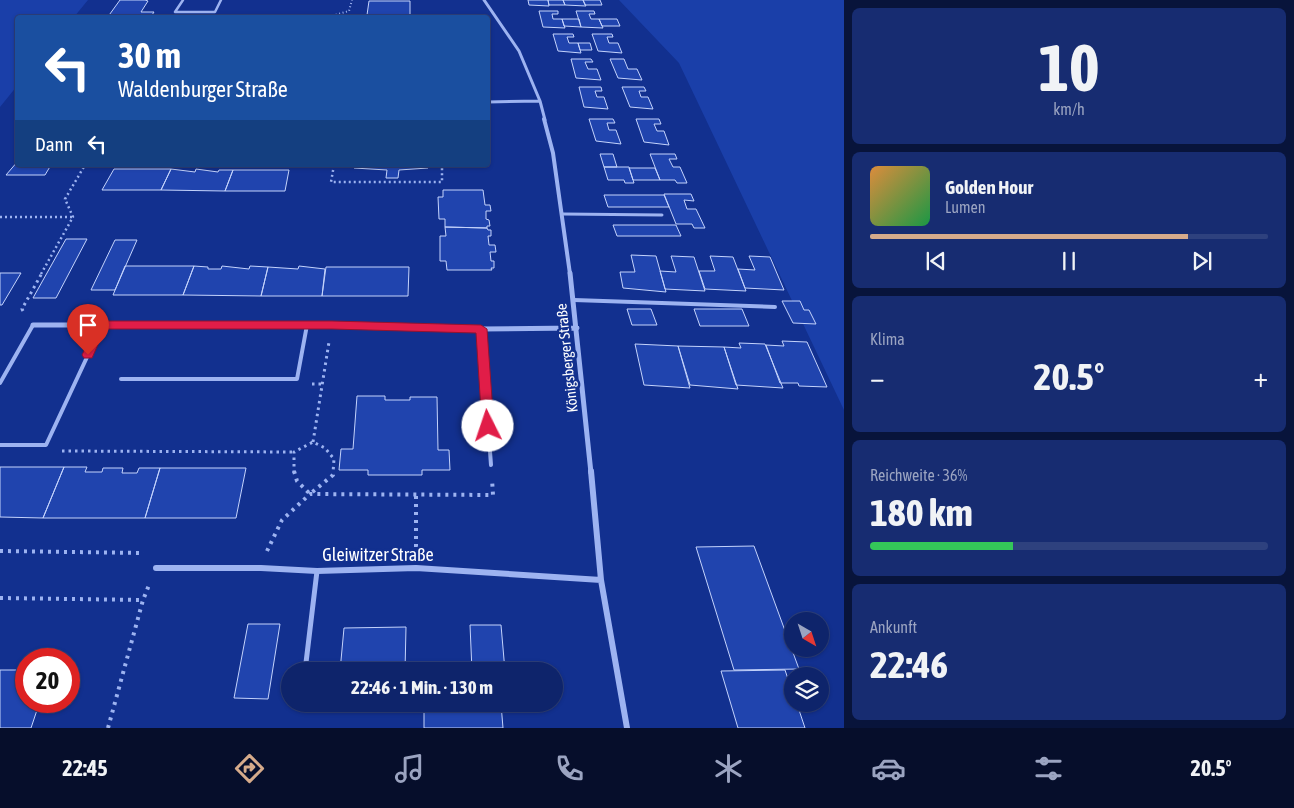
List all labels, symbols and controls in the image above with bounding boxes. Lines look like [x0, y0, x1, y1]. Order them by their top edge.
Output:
text: 10 [1038, 30, 1100, 105]
icon: left [35, 35, 100, 100]
text: 30 m [118, 35, 181, 75]
text: Waldenburger Straße [118, 76, 288, 102]
text: km/h [1053, 100, 1085, 118]
icon: left [83, 130, 111, 158]
text: Dann [35, 133, 73, 155]
text: Golden Hour [945, 176, 1033, 198]
text: Lumen [945, 198, 985, 216]
icon: previous [922, 247, 950, 275]
icon: pause [1055, 247, 1083, 275]
icon: next [1188, 247, 1216, 275]
street label: Königsberger Straße [552, 303, 581, 413]
pin [67, 304, 109, 355]
icon: arrive [74, 311, 102, 339]
text: Klima [870, 330, 905, 348]
text: 20.5° [1034, 355, 1104, 398]
text: − [870, 361, 885, 393]
text: + [1253, 361, 1268, 393]
position arrow [461, 399, 513, 451]
text: Reichweite · 36% [870, 466, 967, 484]
text: 180 km [870, 491, 973, 534]
street label: Gleiwitzer Straße [322, 544, 434, 565]
north arrow [784, 612, 829, 658]
map controls [784, 612, 829, 712]
text: Ankunft [870, 618, 917, 636]
text: 22:46 [870, 643, 948, 686]
speed limit sign: 20 [15, 648, 80, 713]
button: layers [784, 667, 829, 712]
text: 22:46 · 1 Min. · 130 m [351, 676, 493, 698]
icon: directions [232, 751, 267, 786]
icon: music [392, 751, 427, 786]
icon: phone [552, 751, 587, 786]
icon: climate [711, 751, 746, 786]
icon: car [871, 751, 906, 786]
icon: filters [1031, 751, 1066, 786]
text: 22:45 [62, 755, 108, 781]
text: 20.5° [1191, 755, 1232, 781]

